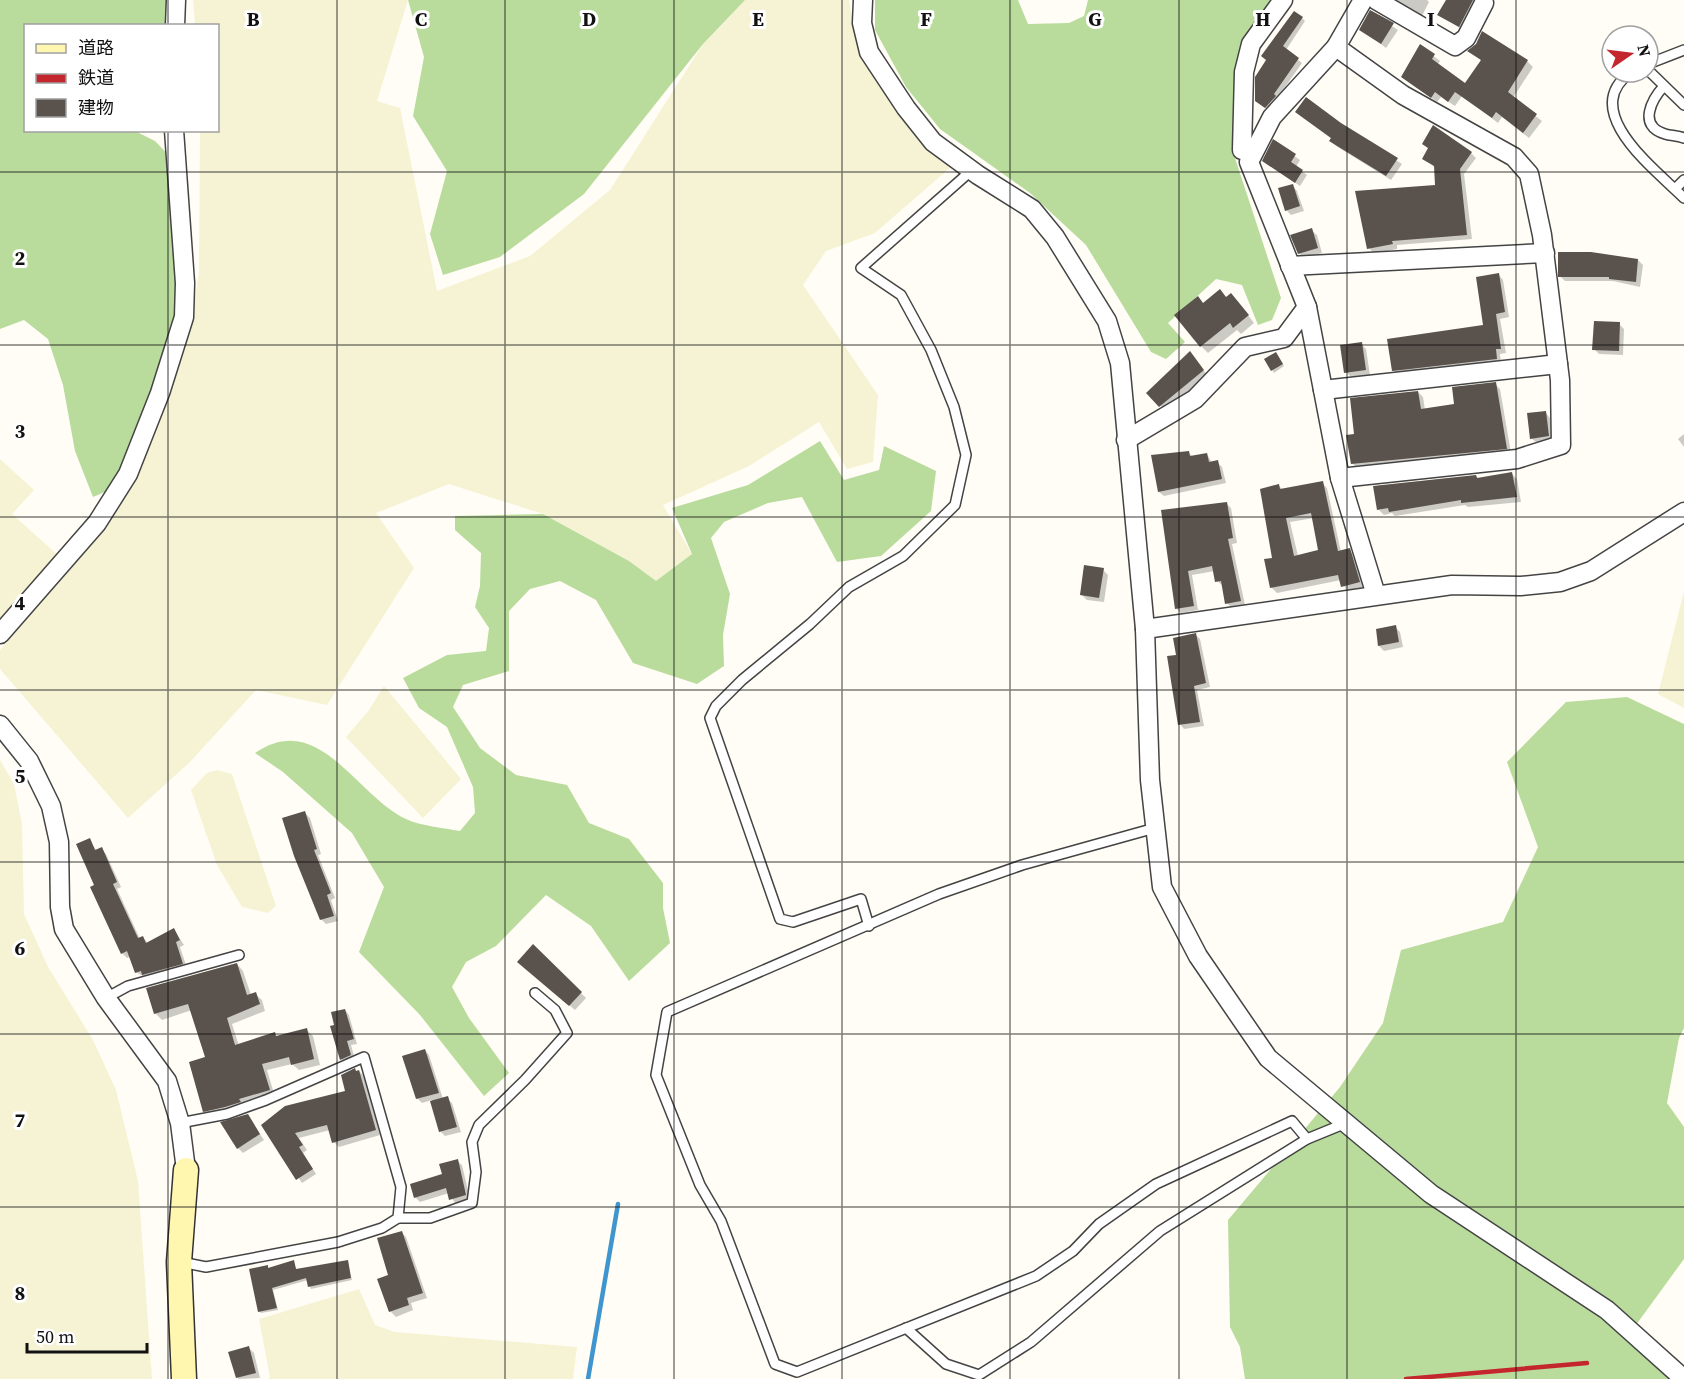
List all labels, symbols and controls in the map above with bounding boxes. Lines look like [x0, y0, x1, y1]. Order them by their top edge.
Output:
text: B [246, 5, 260, 33]
text: C [415, 5, 427, 33]
text: D [582, 5, 596, 33]
text: E [752, 5, 764, 33]
text: F [920, 5, 932, 33]
text: G [1088, 5, 1102, 33]
text: H [1255, 5, 1271, 33]
text: I [1427, 5, 1435, 33]
legend [24, 24, 219, 132]
north arrow [1600, 24, 1660, 84]
text: 道路 [78, 35, 114, 60]
text: N [1632, 42, 1657, 59]
text: 鉄道 [78, 65, 114, 90]
text: 建物 [78, 95, 114, 120]
text: 2 [15, 244, 26, 272]
text: 3 [15, 417, 26, 445]
text: 4 [15, 589, 26, 617]
text: 5 [15, 762, 26, 790]
text: 6 [15, 934, 26, 962]
text: 7 [15, 1106, 26, 1134]
text: 8 [15, 1279, 25, 1307]
scale bar [27, 1316, 147, 1354]
text: 50 m [36, 1324, 74, 1349]

